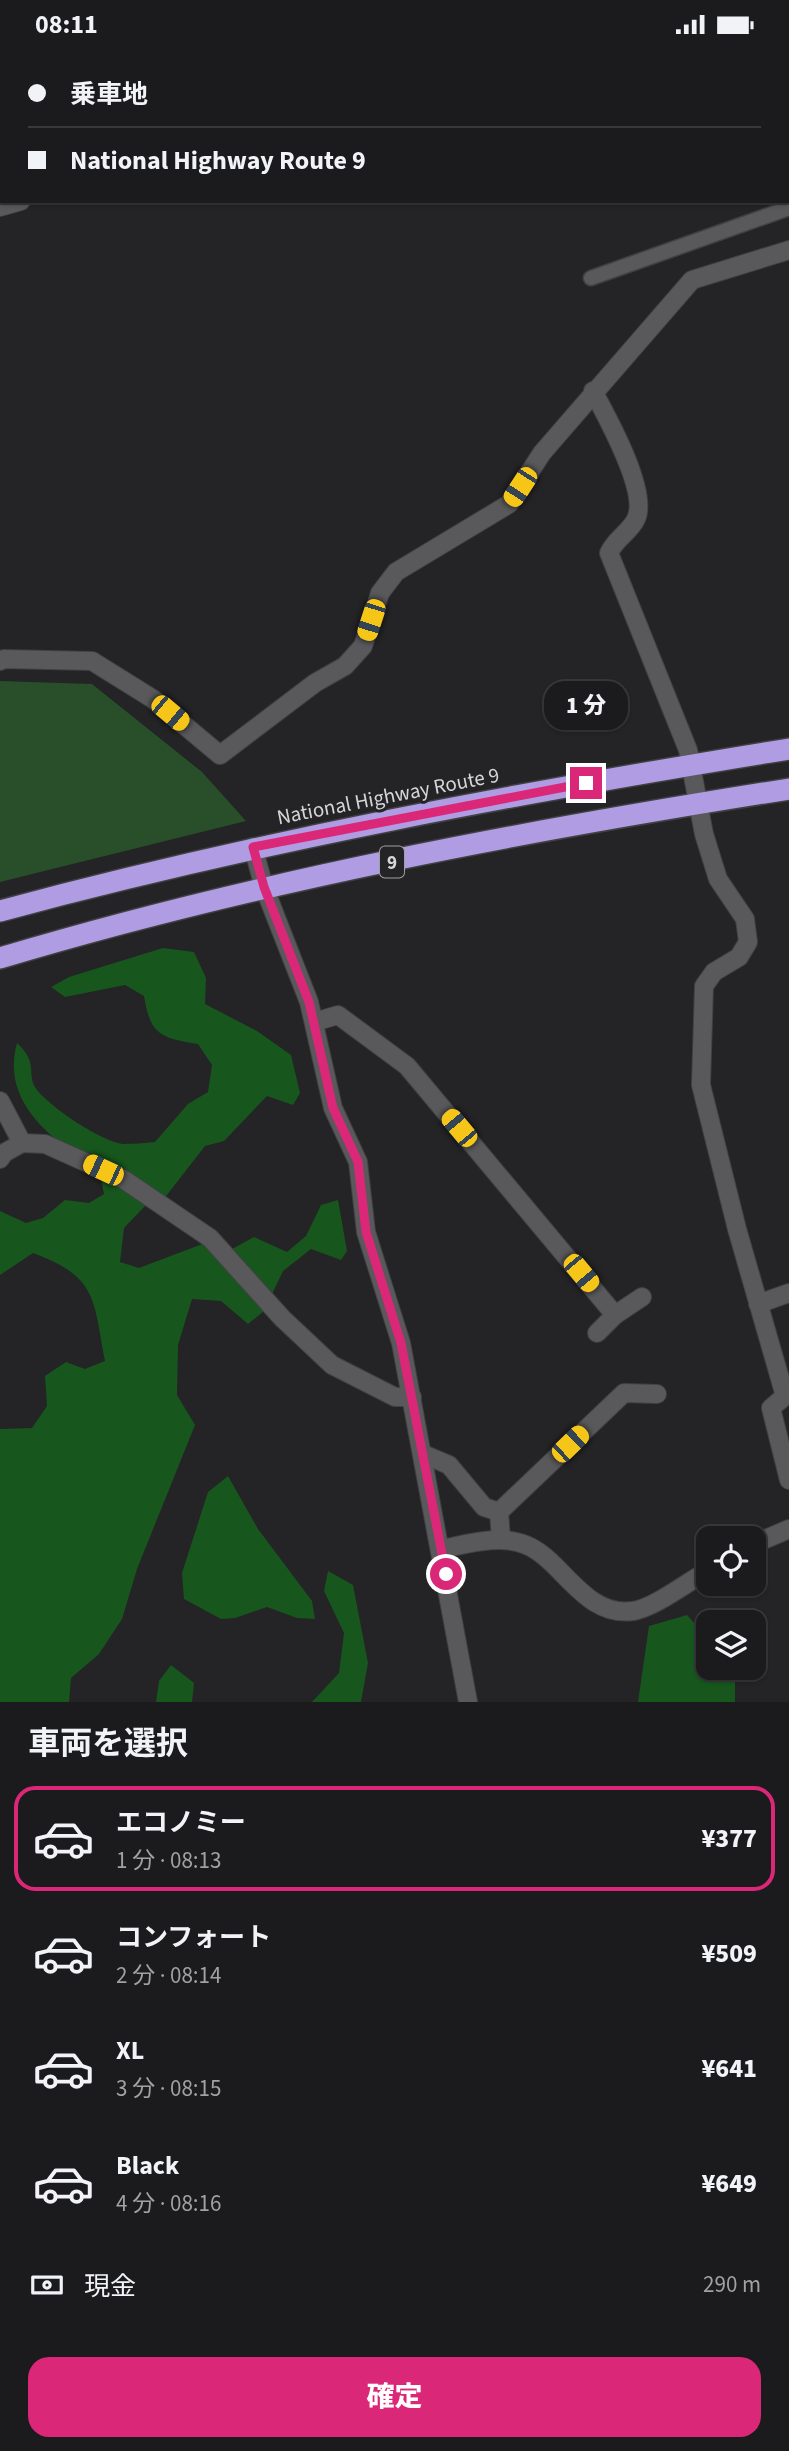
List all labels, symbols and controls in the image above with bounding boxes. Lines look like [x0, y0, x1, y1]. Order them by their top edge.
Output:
text: 08:11 [35, 6, 98, 43]
text: 乗車地 [70, 76, 148, 113]
text: National Highway Route 9 [70, 142, 366, 179]
car [500, 464, 541, 510]
car [355, 597, 388, 643]
callout: 1 分 [544, 681, 628, 731]
text: 1 分 [566, 689, 606, 722]
car [148, 691, 193, 735]
street label: National Highway Route 9 [274, 760, 502, 832]
route end [570, 767, 602, 799]
road number: 9 [380, 847, 404, 877]
car [438, 1105, 481, 1151]
car [80, 1152, 127, 1188]
car [560, 1250, 603, 1296]
car [548, 1422, 593, 1466]
map controls [696, 1526, 766, 1680]
button: locate [696, 1526, 766, 1596]
route start [430, 1558, 462, 1590]
button: layers [696, 1610, 766, 1680]
text: 車両を選択 [28, 1721, 188, 1767]
text: エコノミー [116, 1804, 246, 1841]
icon: car [32, 1807, 95, 1870]
text: ¥377 [701, 1820, 757, 1857]
text: 1 分 · 08:13 [116, 1844, 221, 1877]
text: コンフォート [116, 1919, 271, 1956]
icon: car [32, 1922, 95, 1985]
text: ¥509 [701, 1935, 757, 1972]
text: 2 分 · 08:14 [116, 1959, 221, 1992]
text: XL [116, 2032, 144, 2069]
icon: car [32, 2037, 95, 2100]
text: ¥641 [701, 2050, 757, 2087]
text: 3 分 · 08:15 [116, 2072, 221, 2105]
text: Black [116, 2147, 179, 2184]
icon: car [32, 2152, 95, 2215]
text: ¥649 [701, 2165, 757, 2202]
text: 4 分 · 08:16 [116, 2187, 221, 2220]
icon: cash [28, 2266, 66, 2304]
text: 現金 [84, 2268, 136, 2305]
text: 290 m [703, 2268, 761, 2301]
button: 確定 [28, 2357, 761, 2437]

